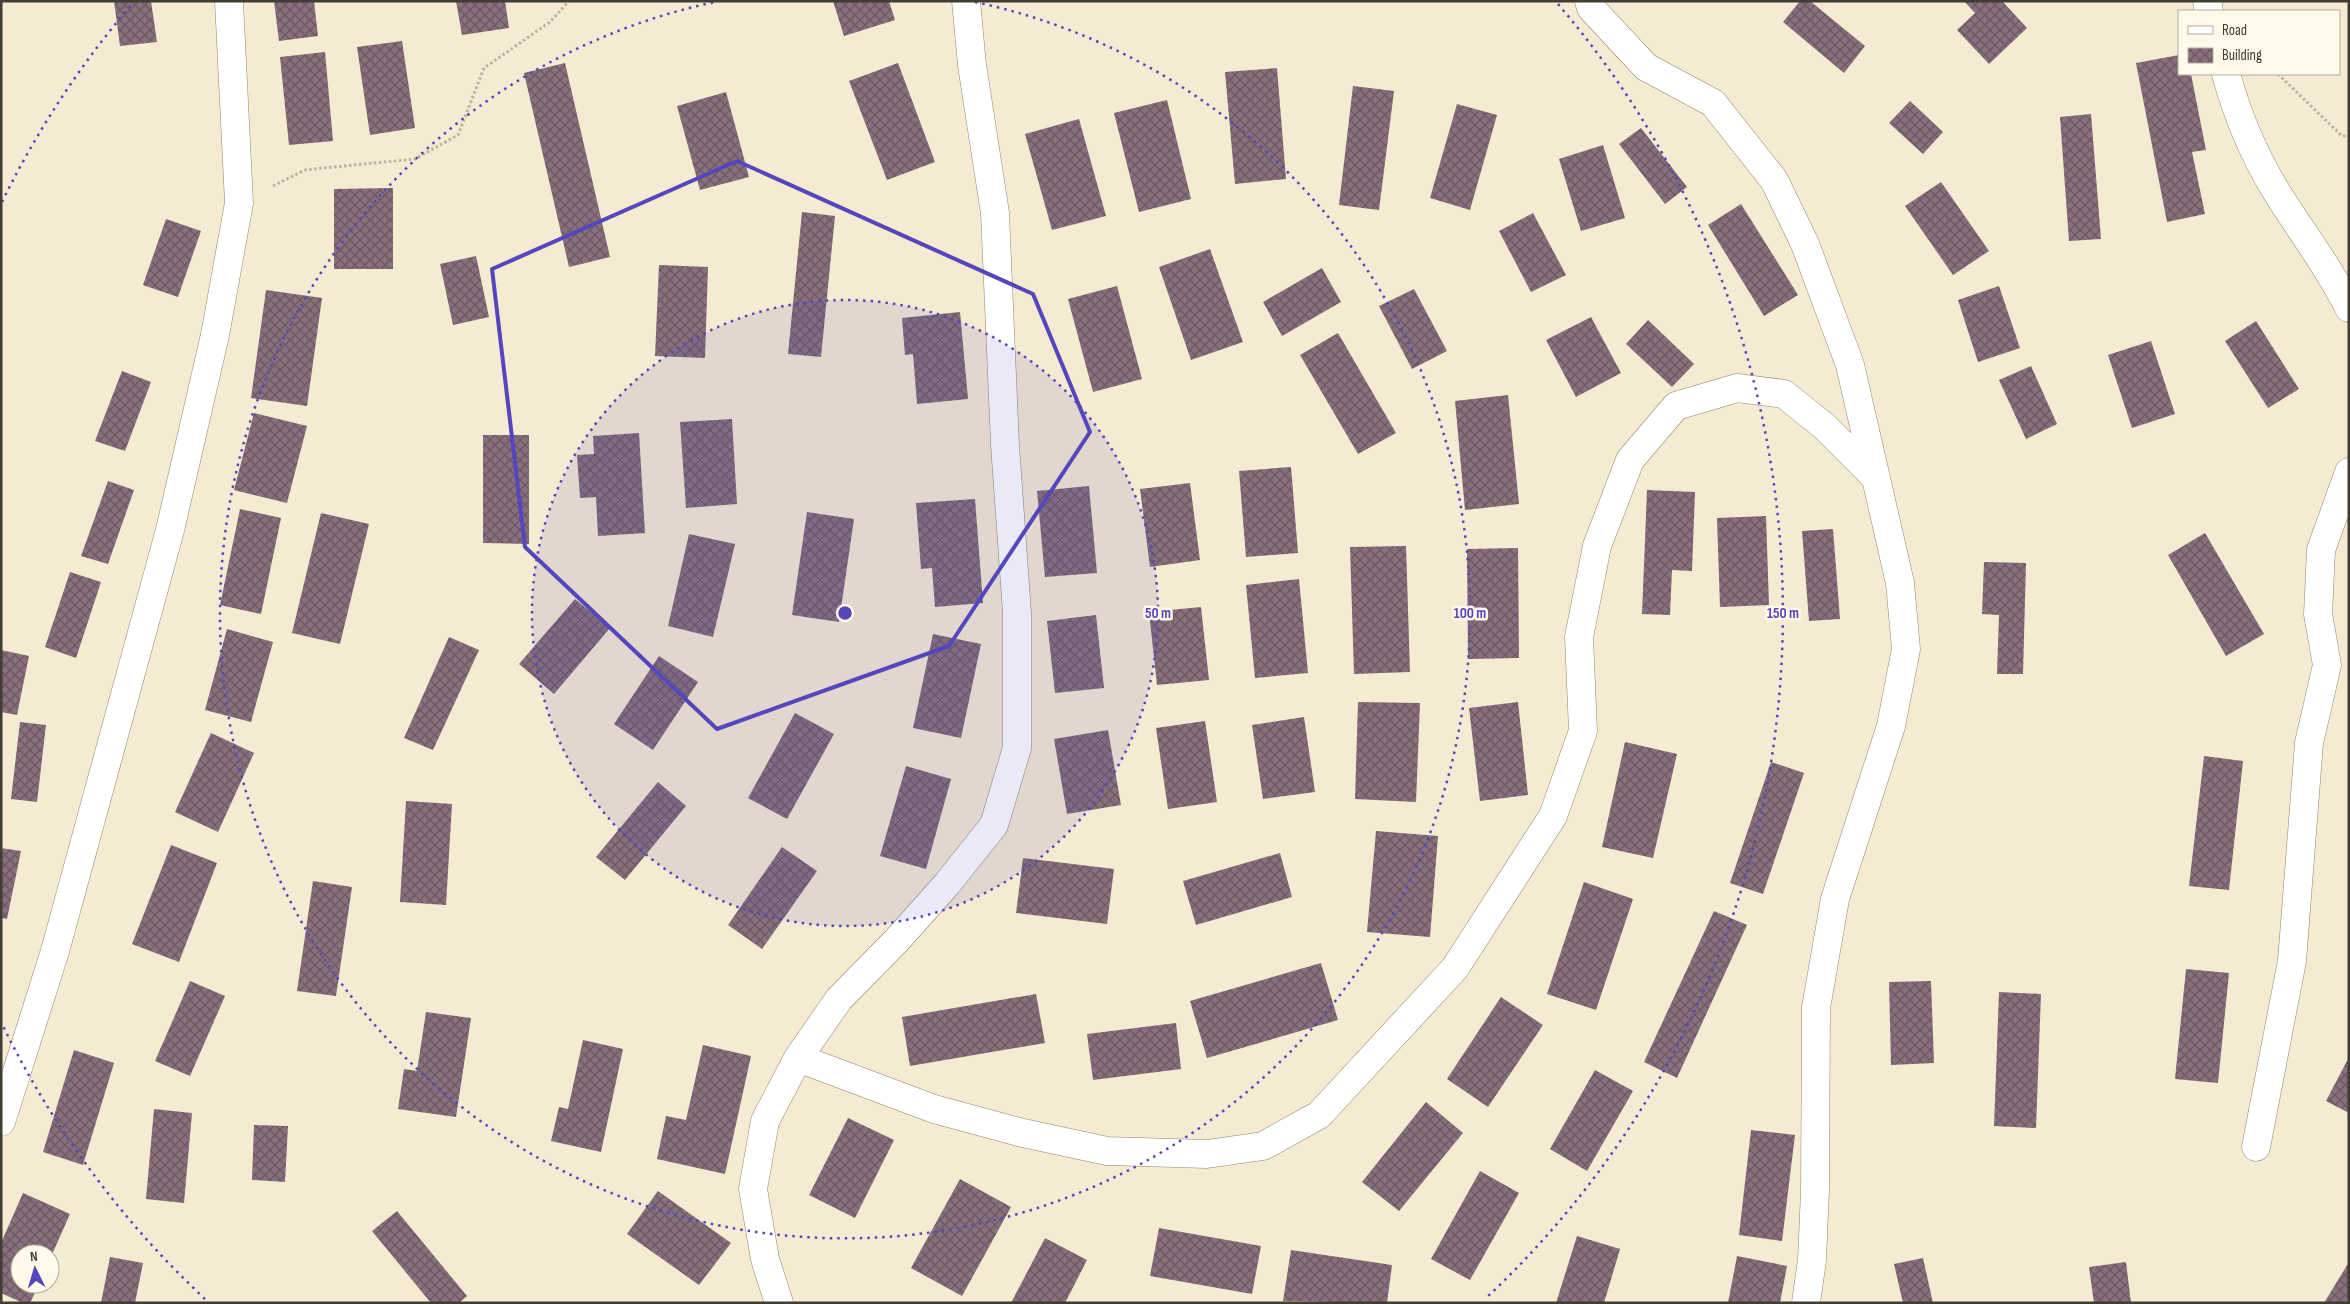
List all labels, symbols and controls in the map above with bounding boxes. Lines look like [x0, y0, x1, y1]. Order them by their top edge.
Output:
legend [2178, 10, 2340, 75]
text: Road [2222, 21, 2247, 40]
text: Building [2222, 46, 2262, 65]
centre of rings [836, 604, 854, 622]
text: 50 m [1145, 604, 1171, 623]
text: 100 m [1454, 604, 1486, 623]
text: 150 m [1767, 604, 1799, 623]
north arrow [10, 1244, 60, 1294]
text: N [29, 1248, 38, 1265]

